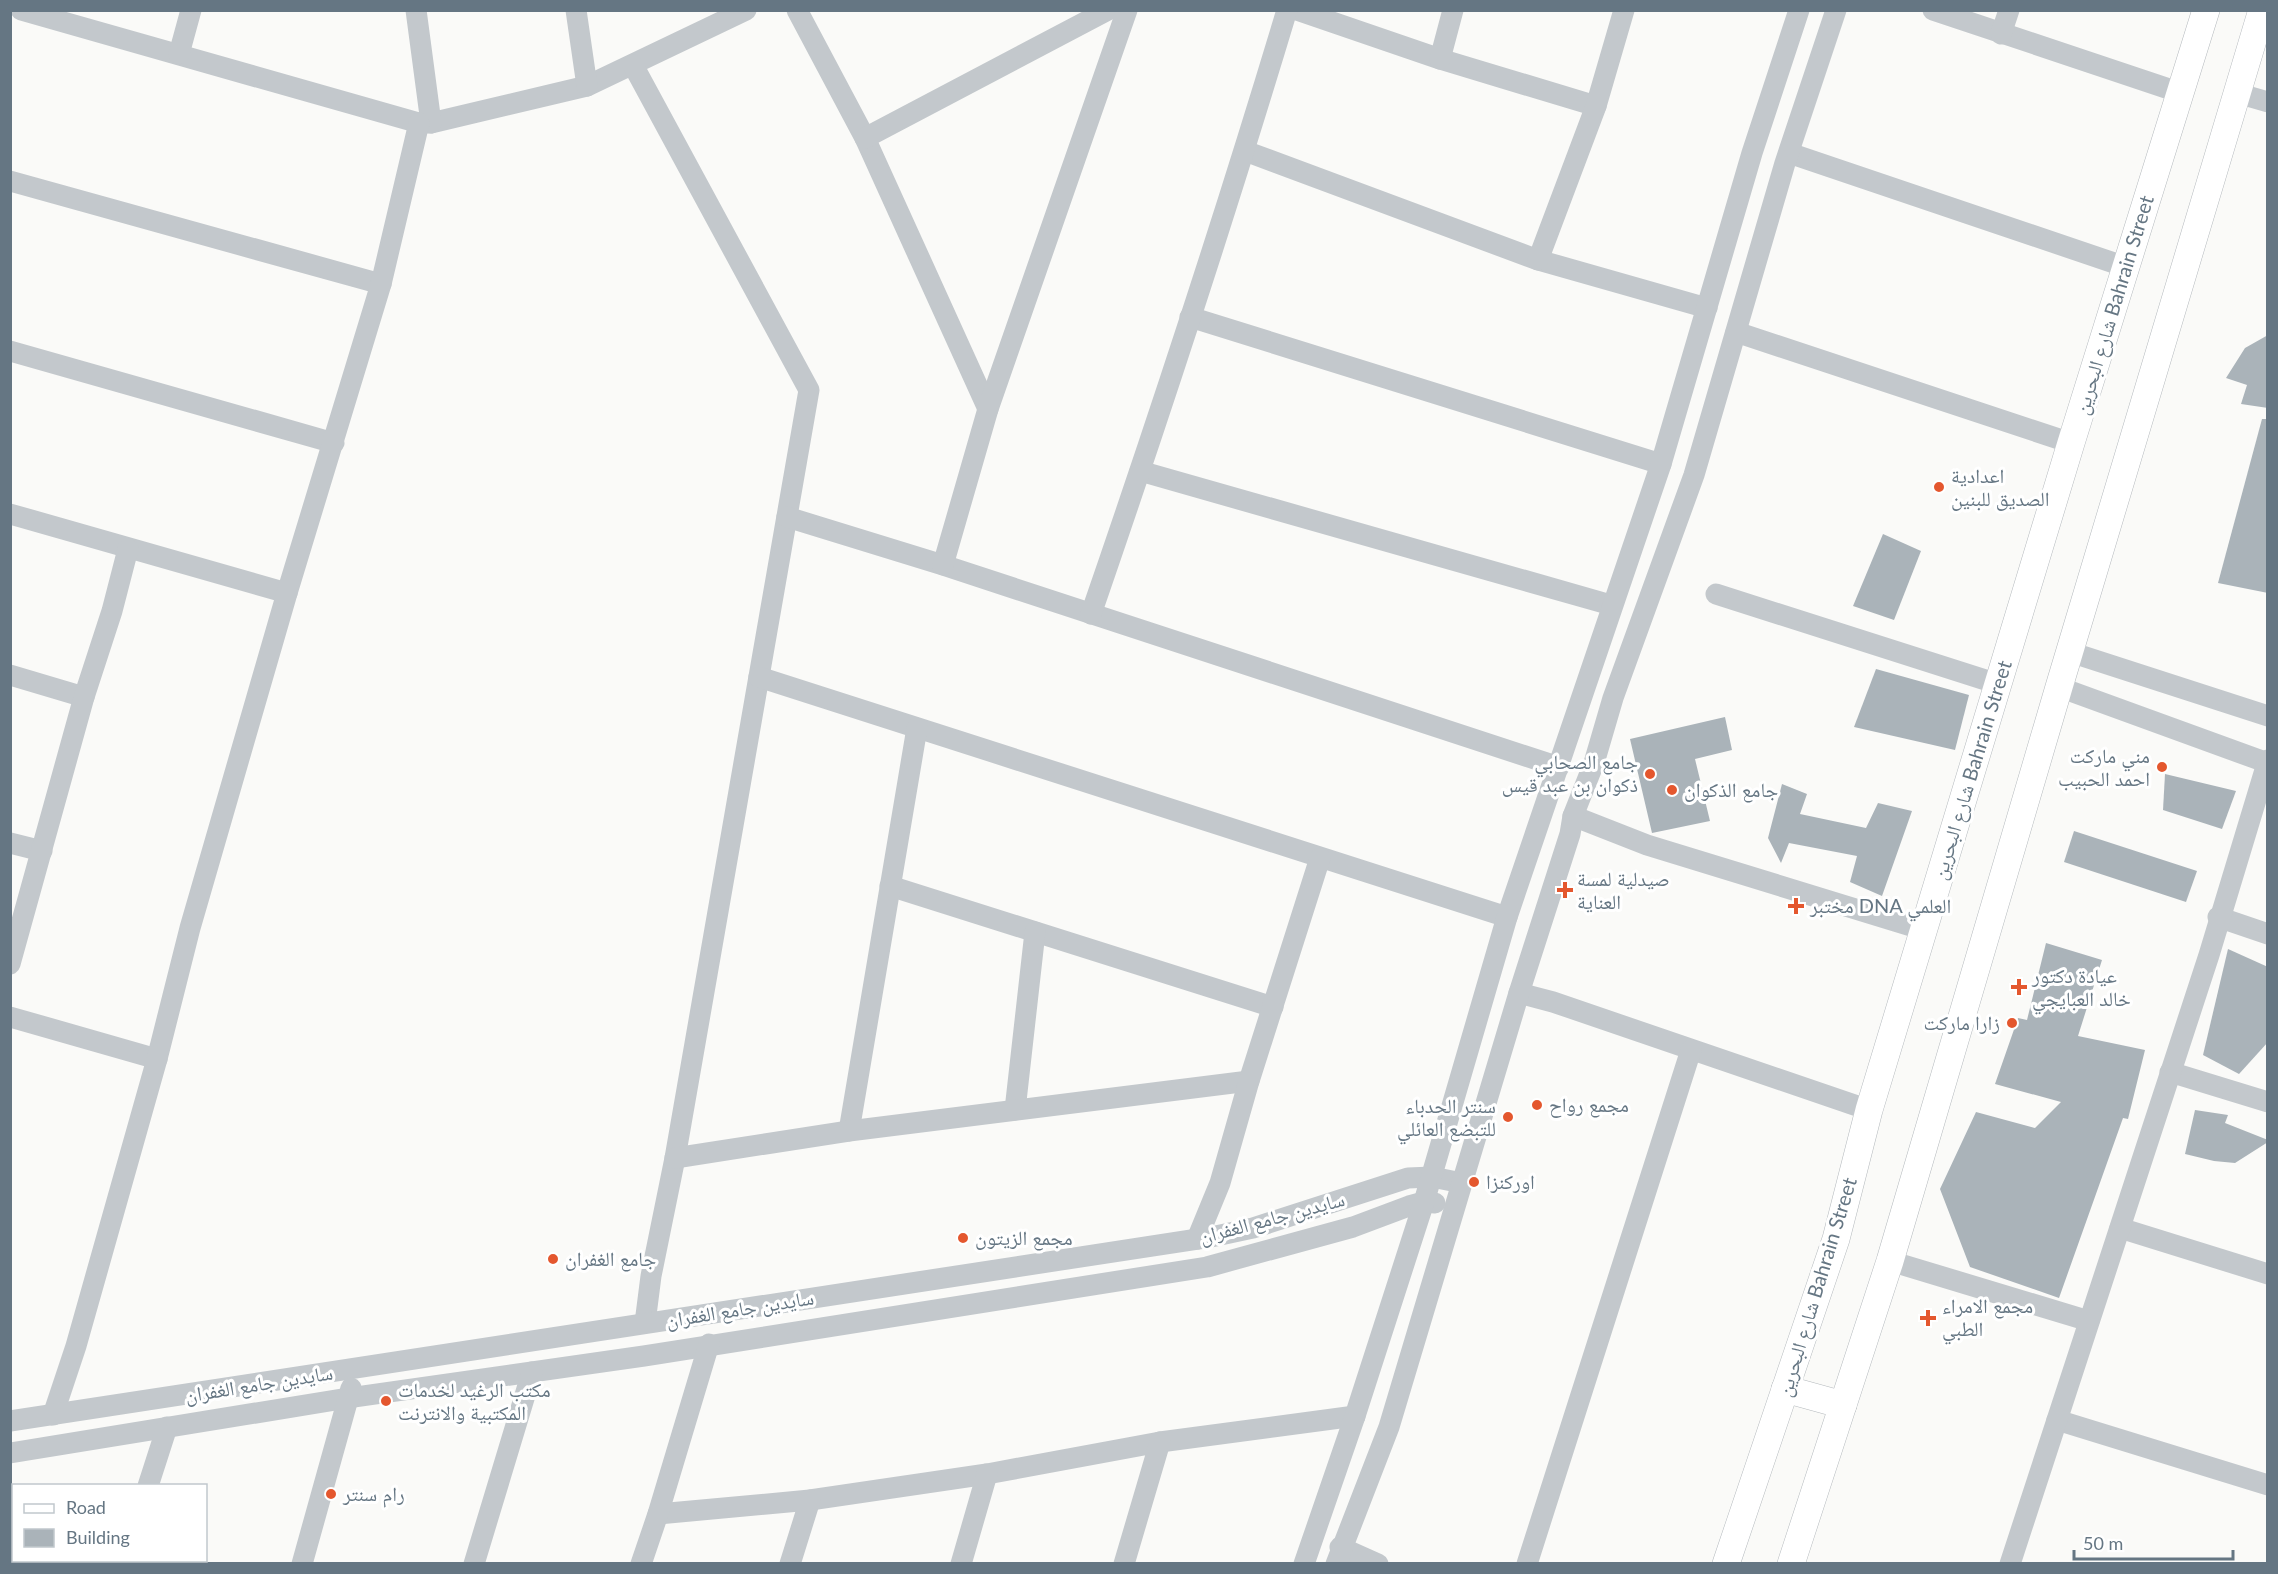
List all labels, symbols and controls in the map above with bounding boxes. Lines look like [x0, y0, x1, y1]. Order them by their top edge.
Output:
street label: شارع البحرين Bahrain Street [2068, 192, 2160, 418]
place label: اعدادية الصديق للبنين [1951, 463, 2050, 511]
marker: اعدادية الصديق للبنين [1932, 480, 1946, 494]
street label: شارع البحرين Bahrain Street [1926, 657, 2018, 883]
place label: مني ماركت احمد الحبيب [2058, 743, 2150, 791]
place label: جامع الصحابي ذكوان بن عبد قيس [1502, 749, 1638, 797]
marker: مني ماركت احمد الحبيب [2155, 760, 2169, 774]
marker: جامع الصحابي ذكوان بن عبد قيس [1643, 767, 1657, 781]
place label: جامع الذكوان [1684, 777, 1778, 803]
marker: جامع الذكوان [1665, 783, 1679, 797]
place label: صيدلية لمسة العناية [1577, 866, 1670, 913]
marker: صيدلية لمسة العناية [1558, 883, 1572, 897]
place label: مختبر DNA العلمي [1809, 893, 1951, 922]
marker: مختبر DNA العلمي [1787, 897, 1805, 915]
place label: عيادة دكتور خالد العبايجي [2031, 963, 2131, 1015]
marker: عيادة دكتور خالد العبايجي [2010, 978, 2028, 996]
place label: زارا ماركت [1923, 1010, 2000, 1034]
marker: زارا ماركت [2005, 1016, 2019, 1030]
place label: مجمع رواح [1549, 1092, 1629, 1118]
place label: سنتر الحدباء للتبضع العائلي [1397, 1093, 1496, 1145]
marker: مجمع رواح [1530, 1098, 1544, 1112]
marker: سنتر الحدباء للتبضع العائلي [1501, 1110, 1515, 1124]
place label: اوركنزا [1486, 1169, 1535, 1193]
street label: شارع البحرين Bahrain Street [1771, 1174, 1863, 1400]
marker: اوركنزا [1467, 1175, 1481, 1189]
street label: سايدين جامع الغفران [1196, 1186, 1348, 1250]
place label: مجمع الزيتون [975, 1225, 1073, 1251]
marker: مجمع الزيتون [956, 1231, 970, 1245]
place label: جامع الغفران [565, 1246, 656, 1272]
marker: جامع الغفران [546, 1252, 560, 1266]
street label: سايدين جامع الغفران [664, 1284, 816, 1334]
place label: مجمع الامراء الطبي [1942, 1293, 2033, 1345]
marker: مجمع الامراء الطبي [1919, 1309, 1937, 1327]
street label: سايدين جامع الغفران [183, 1359, 335, 1409]
place label: مكتب الرغيد لخدمات المكتبية والانترنت [398, 1377, 551, 1425]
marker: مكتب الرغيد لخدمات المكتبية والانترنت [379, 1394, 393, 1408]
place label: رام سنتر [342, 1481, 405, 1508]
legend [12, 1484, 207, 1562]
marker: رام سنتر [324, 1487, 338, 1501]
text: Road [66, 1496, 106, 1518]
scale bar [2074, 1523, 2233, 1561]
text: Building [66, 1526, 130, 1548]
text: 50 m [2083, 1532, 2123, 1554]

